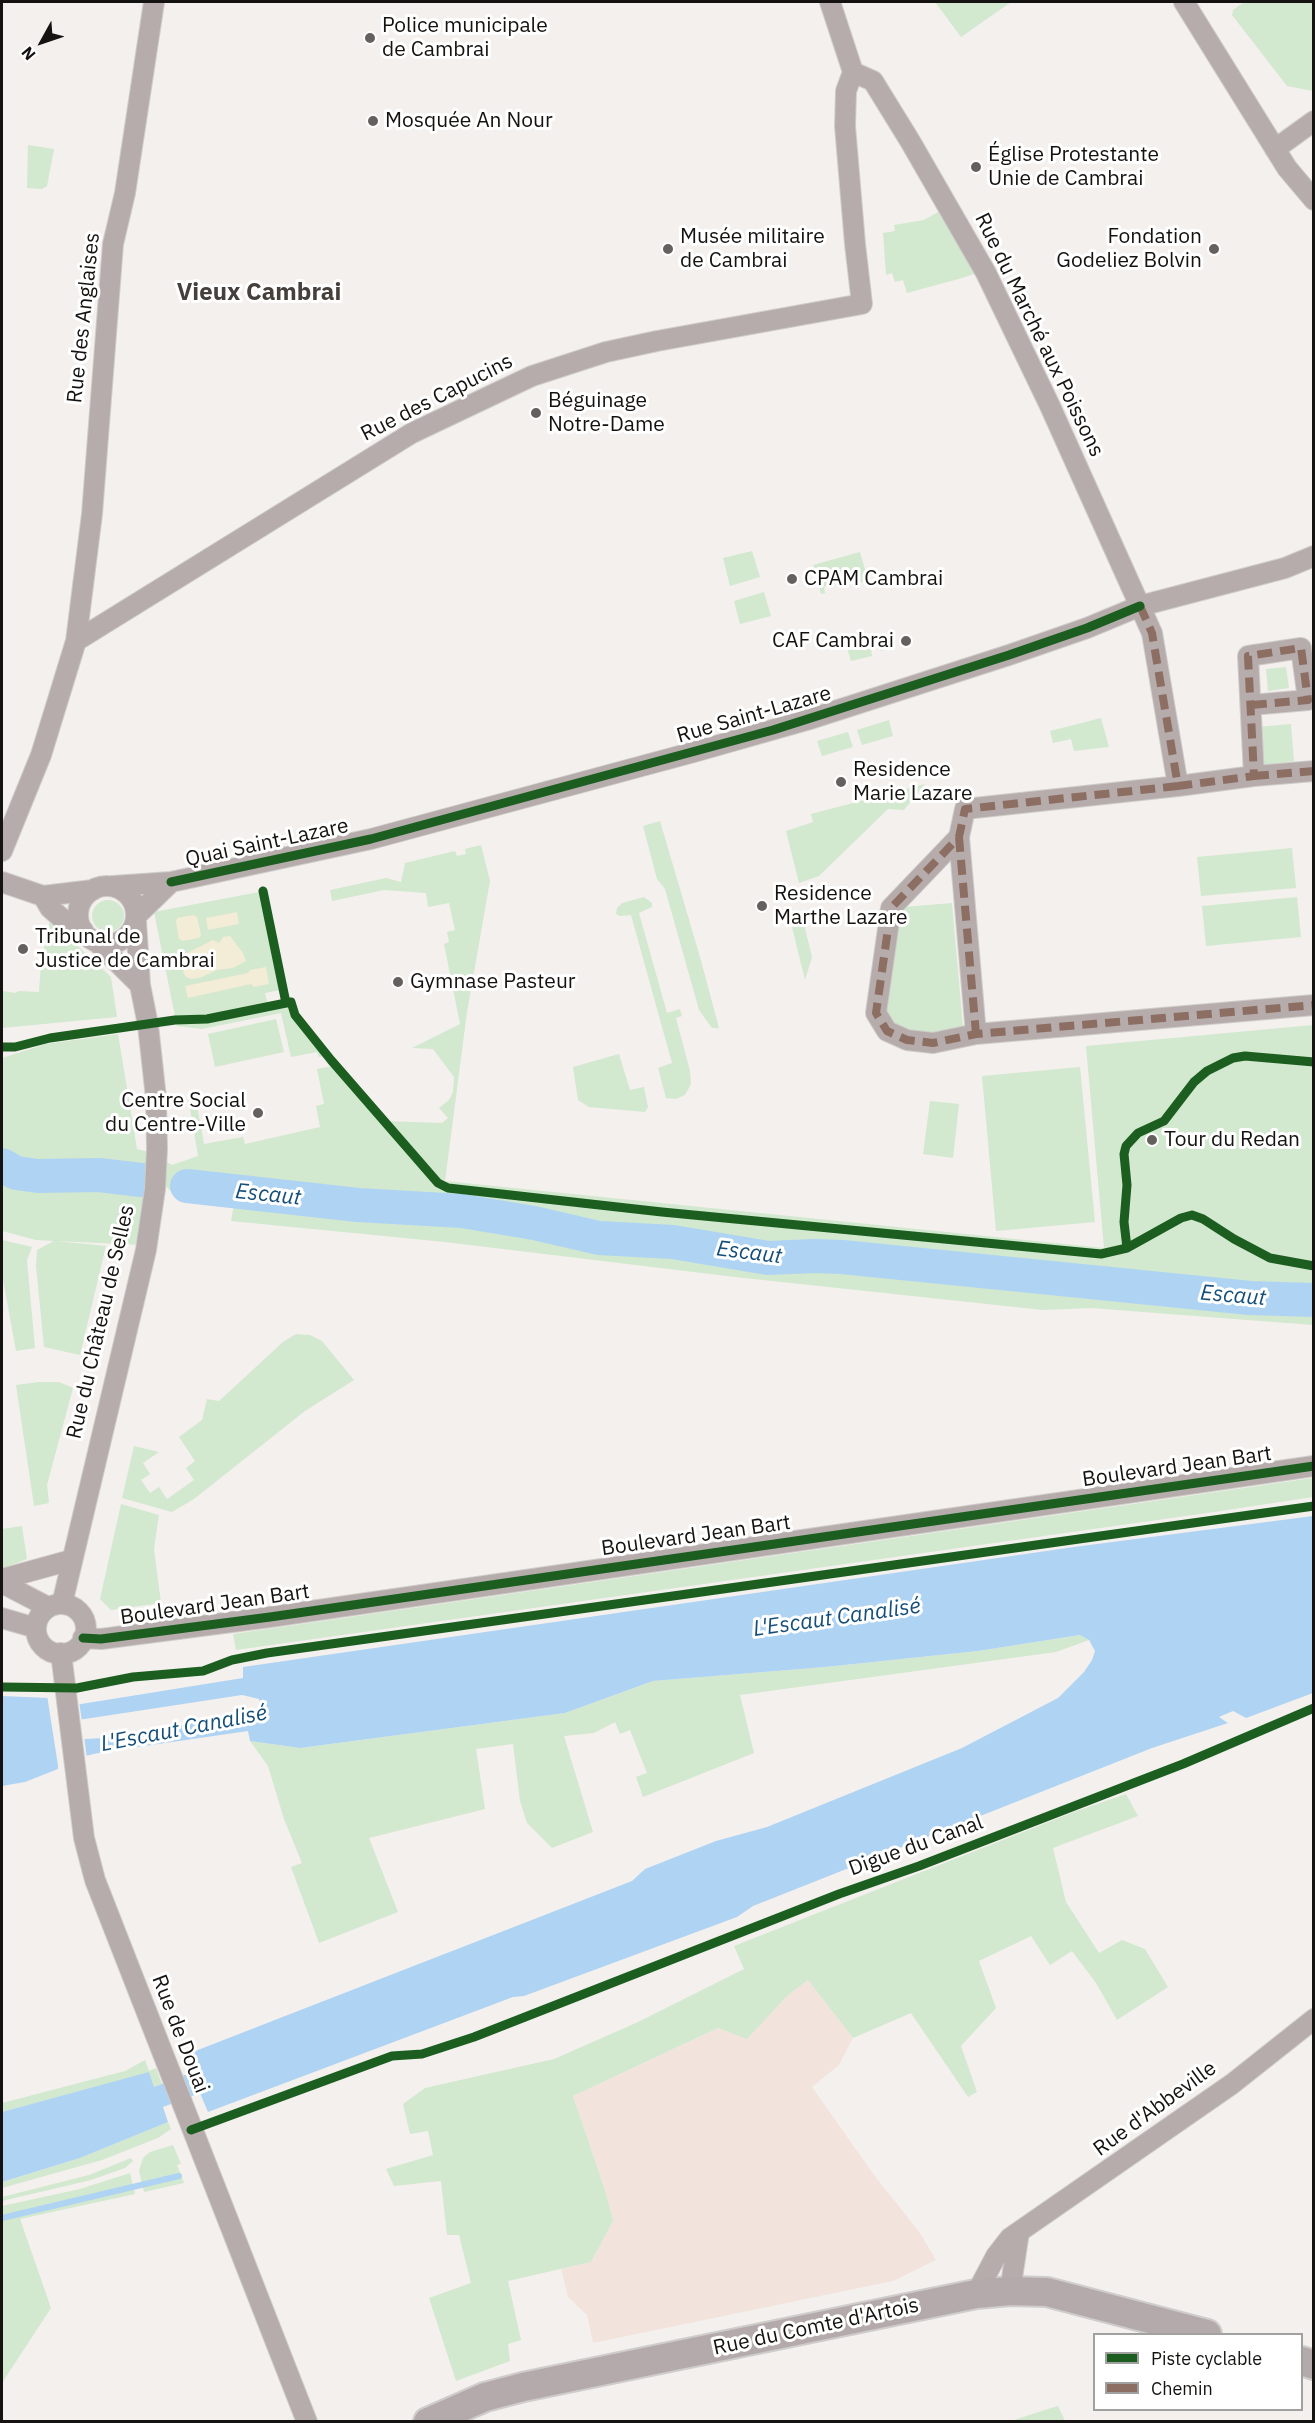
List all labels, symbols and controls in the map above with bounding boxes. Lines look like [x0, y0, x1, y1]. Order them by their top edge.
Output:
north arrow [12, 12, 72, 72]
place label: Police municipale de Cambrai [382, 13, 548, 63]
marker: Police municipale de Cambrai [363, 31, 377, 45]
text: N [17, 43, 40, 64]
place label: Mosquée An Nour [385, 108, 553, 134]
marker: Mosquée An Nour [366, 114, 380, 128]
place label: Église Protestante Unie de Cambrai [988, 142, 1159, 192]
marker: Église Protestante Unie de Cambrai [969, 160, 983, 174]
street label: Rue du Marché aux Poissons [969, 209, 1109, 461]
place label: Musée militaire de Cambrai [680, 224, 825, 274]
place label: Fondation Godeliez Bolvin [1056, 224, 1202, 274]
street label: Rue des Anglaises [63, 231, 105, 405]
marker: Musée militaire de Cambrai [661, 242, 675, 256]
marker: Fondation Godeliez Bolvin [1207, 242, 1221, 256]
district label: Vieux Cambrai [177, 279, 341, 307]
street label: Rue des Capucins [357, 349, 517, 447]
place label: Béguinage Notre-Dame [548, 388, 665, 438]
marker: Béguinage Notre-Dame [529, 406, 543, 420]
place label: CPAM Cambrai [804, 566, 943, 592]
marker: CPAM Cambrai [785, 572, 799, 586]
place label: CAF Cambrai [772, 628, 894, 654]
marker: CAF Cambrai [899, 634, 913, 648]
street label: Rue Saint-Lazare [674, 681, 834, 749]
place label: Residence Marie Lazare [853, 757, 973, 807]
marker: Residence Marie Lazare [834, 775, 848, 789]
street label: Quai Saint-Lazare [183, 813, 351, 873]
place label: Residence Marthe Lazare [774, 881, 908, 931]
marker: Residence Marthe Lazare [755, 899, 769, 913]
place label: Tribunal de Justice de Cambrai [35, 924, 215, 974]
marker: Tribunal de Justice de Cambrai [16, 942, 30, 956]
place label: Gymnase Pasteur [410, 969, 576, 995]
marker: Gymnase Pasteur [391, 975, 405, 989]
place label: Centre Social du Centre-Ville [105, 1088, 246, 1138]
marker: Centre Social du Centre-Ville [251, 1106, 265, 1120]
place label: Tour du Redan [1164, 1127, 1300, 1153]
marker: Tour du Redan [1145, 1133, 1159, 1147]
water label: Escaut [234, 1178, 302, 1212]
street label: Rue du Château de Selles [62, 1202, 140, 1442]
water label: Escaut [715, 1236, 783, 1270]
water label: Escaut [1199, 1280, 1267, 1312]
street label: Boulevard Jean Bart [1081, 1441, 1273, 1493]
street label: Boulevard Jean Bart [600, 1510, 792, 1562]
street label: Boulevard Jean Bart [119, 1579, 311, 1631]
water label: L'Escaut Canalisé [752, 1593, 922, 1643]
water label: L'Escaut Canalisé [99, 1700, 269, 1758]
street label: Digue du Canal [845, 1810, 987, 1882]
street label: Rue de Douai [146, 1971, 214, 2097]
street label: Rue d'Abbeville [1089, 2056, 1221, 2162]
street label: Rue du Comte d'Artois [711, 2293, 921, 2361]
legend [1093, 2333, 1303, 2411]
text: Piste cyclable [1151, 2347, 1262, 2370]
text: Chemin [1151, 2377, 1213, 2400]

